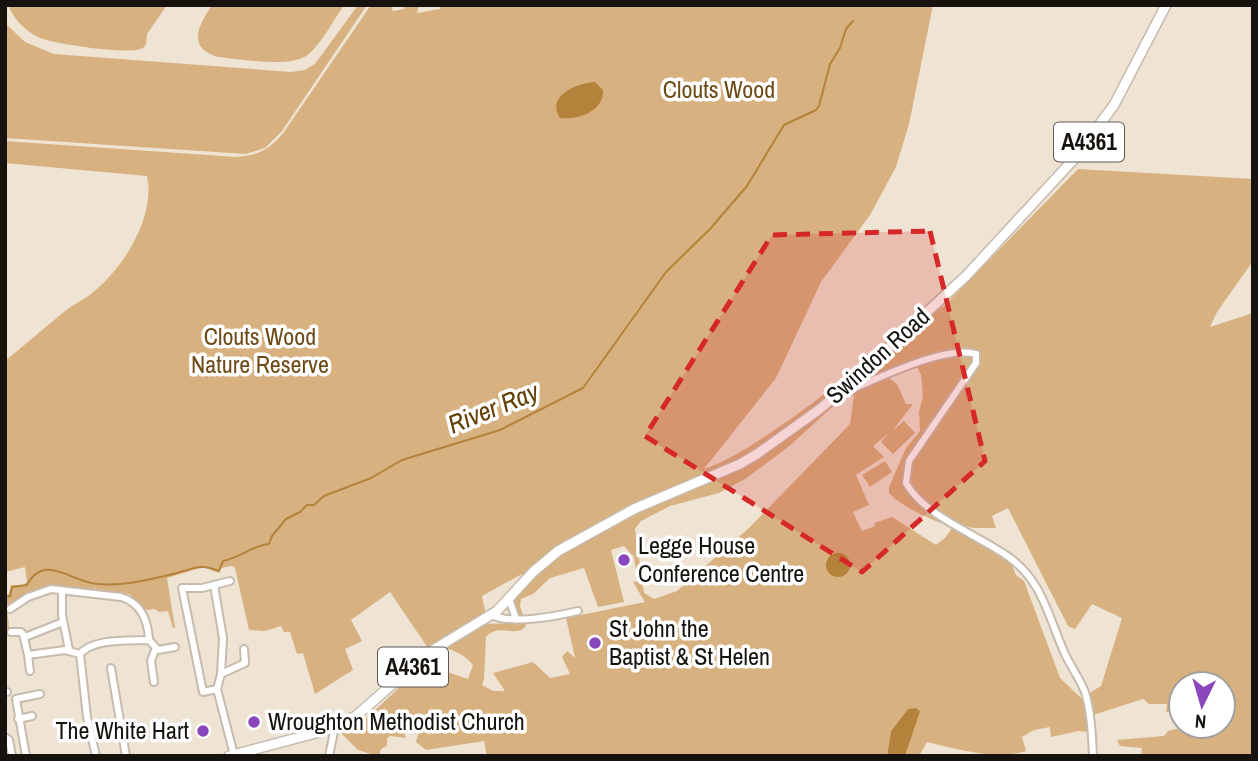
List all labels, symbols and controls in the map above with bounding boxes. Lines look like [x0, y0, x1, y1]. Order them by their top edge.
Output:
park label: Clouts Wood [663, 73, 775, 105]
road number: A4361 [1054, 122, 1124, 162]
street label: Swindon Road [819, 300, 936, 410]
park label: Clouts Wood Nature Reserve [191, 320, 329, 380]
water label: River Ray [442, 373, 545, 442]
place label: Legge House Conference Centre [638, 529, 804, 589]
marker: Legge House Conference Centre [616, 552, 632, 568]
place label: St John the Baptist & St Helen [609, 612, 770, 672]
marker: St John the Baptist & St Helen [587, 635, 603, 651]
road number: A4361 [378, 648, 448, 687]
north arrow [1167, 670, 1237, 740]
place label: Wroughton Methodist Church [268, 705, 525, 737]
text: N [1194, 708, 1207, 735]
place label: The White Hart [56, 714, 190, 746]
marker: Wroughton Methodist Church [246, 714, 262, 730]
marker: The White Hart [195, 723, 211, 739]

